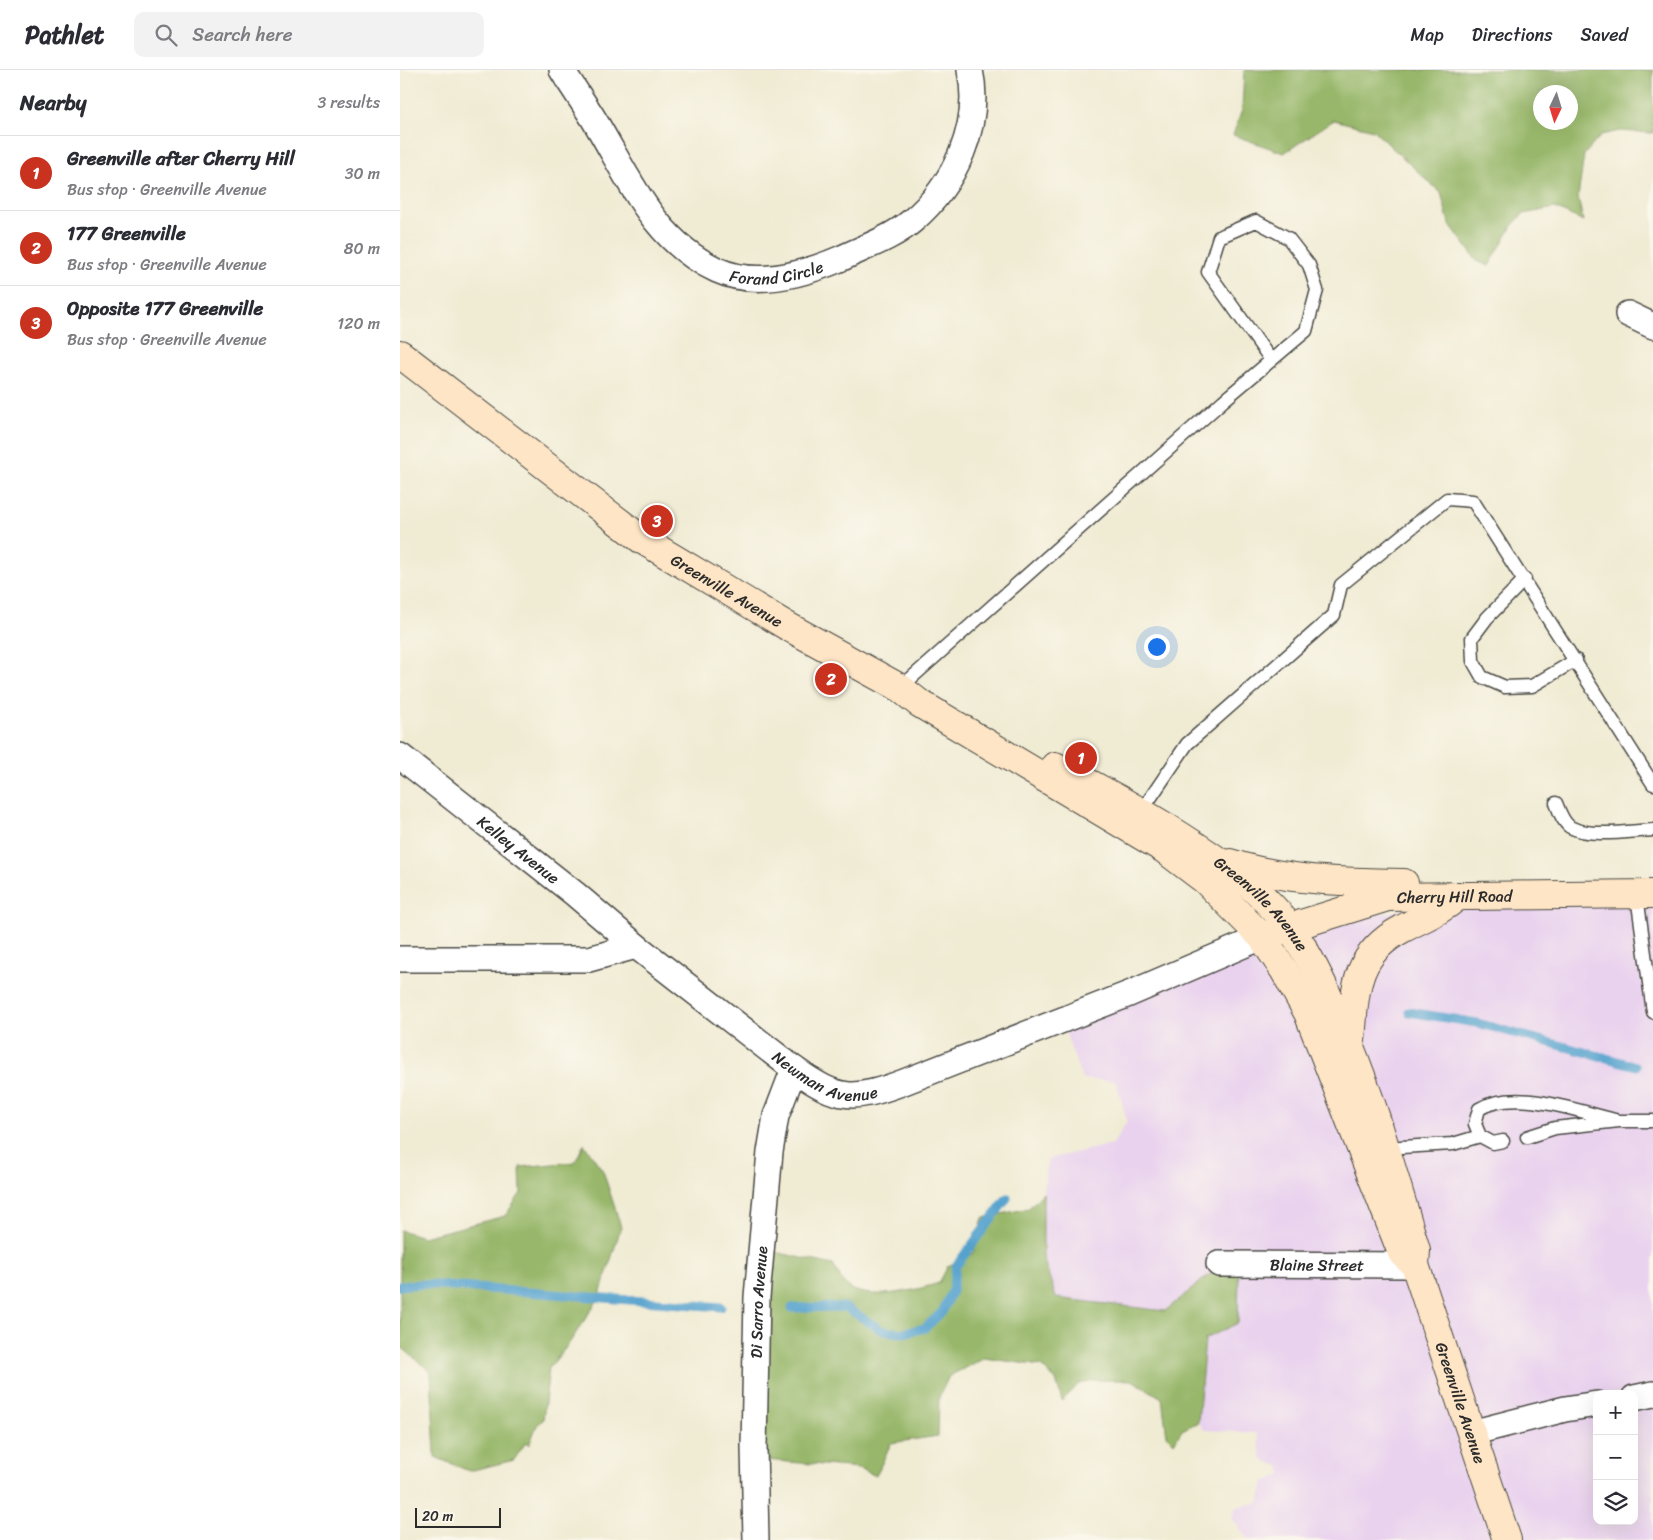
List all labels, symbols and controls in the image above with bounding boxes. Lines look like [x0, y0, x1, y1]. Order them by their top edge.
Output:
search box [134, 12, 484, 57]
text: Pathlet [25, 14, 104, 56]
text: Search here [192, 18, 292, 51]
text: Map [1411, 19, 1444, 51]
text: Directions [1472, 19, 1553, 51]
text: Saved [1581, 19, 1628, 51]
icon: search [152, 21, 180, 49]
text: Nearby [20, 84, 86, 122]
north arrow [1533, 85, 1578, 130]
text: 3 results [317, 88, 380, 117]
text: Greenville after Cherry Hill [67, 142, 295, 175]
text: 1 [33, 159, 39, 188]
text: 30 m [345, 159, 380, 188]
text: Bus stop · Greenville Avenue [67, 175, 267, 204]
text: 177 Greenville [67, 217, 186, 250]
text: 2 [31, 234, 41, 263]
text: 80 m [344, 234, 380, 263]
text: Bus stop · Greenville Avenue [67, 250, 267, 279]
street label: Forand Circle [727, 252, 828, 293]
text: Opposite 177 Greenville [67, 292, 263, 325]
text: 3 [32, 309, 40, 338]
text: 120 m [337, 309, 380, 338]
text: Bus stop · Greenville Avenue [67, 325, 267, 354]
pin: 3 [641, 502, 673, 540]
street label: Greenville Avenue [665, 546, 789, 636]
your location [1144, 634, 1170, 660]
pin: 2 [815, 660, 847, 698]
pin: 1 [1065, 739, 1097, 777]
street label: Kelley Avenue [470, 808, 566, 892]
street label: Greenville Avenue [1208, 848, 1316, 957]
street label: Cherry Hill Road [1397, 882, 1514, 912]
street label: Newman Avenue [766, 1043, 881, 1110]
street label: Di Sarro Avenue [742, 1244, 777, 1359]
street label: Blaine Street [1270, 1250, 1364, 1280]
street label: Greenville Avenue [1427, 1338, 1494, 1468]
map controls [1593, 1390, 1638, 1525]
button: + [1593, 1390, 1638, 1435]
button: − [1593, 1435, 1638, 1480]
button: layers [1593, 1480, 1638, 1525]
text: 20 m [422, 1504, 453, 1529]
scale bar [415, 1505, 501, 1528]

